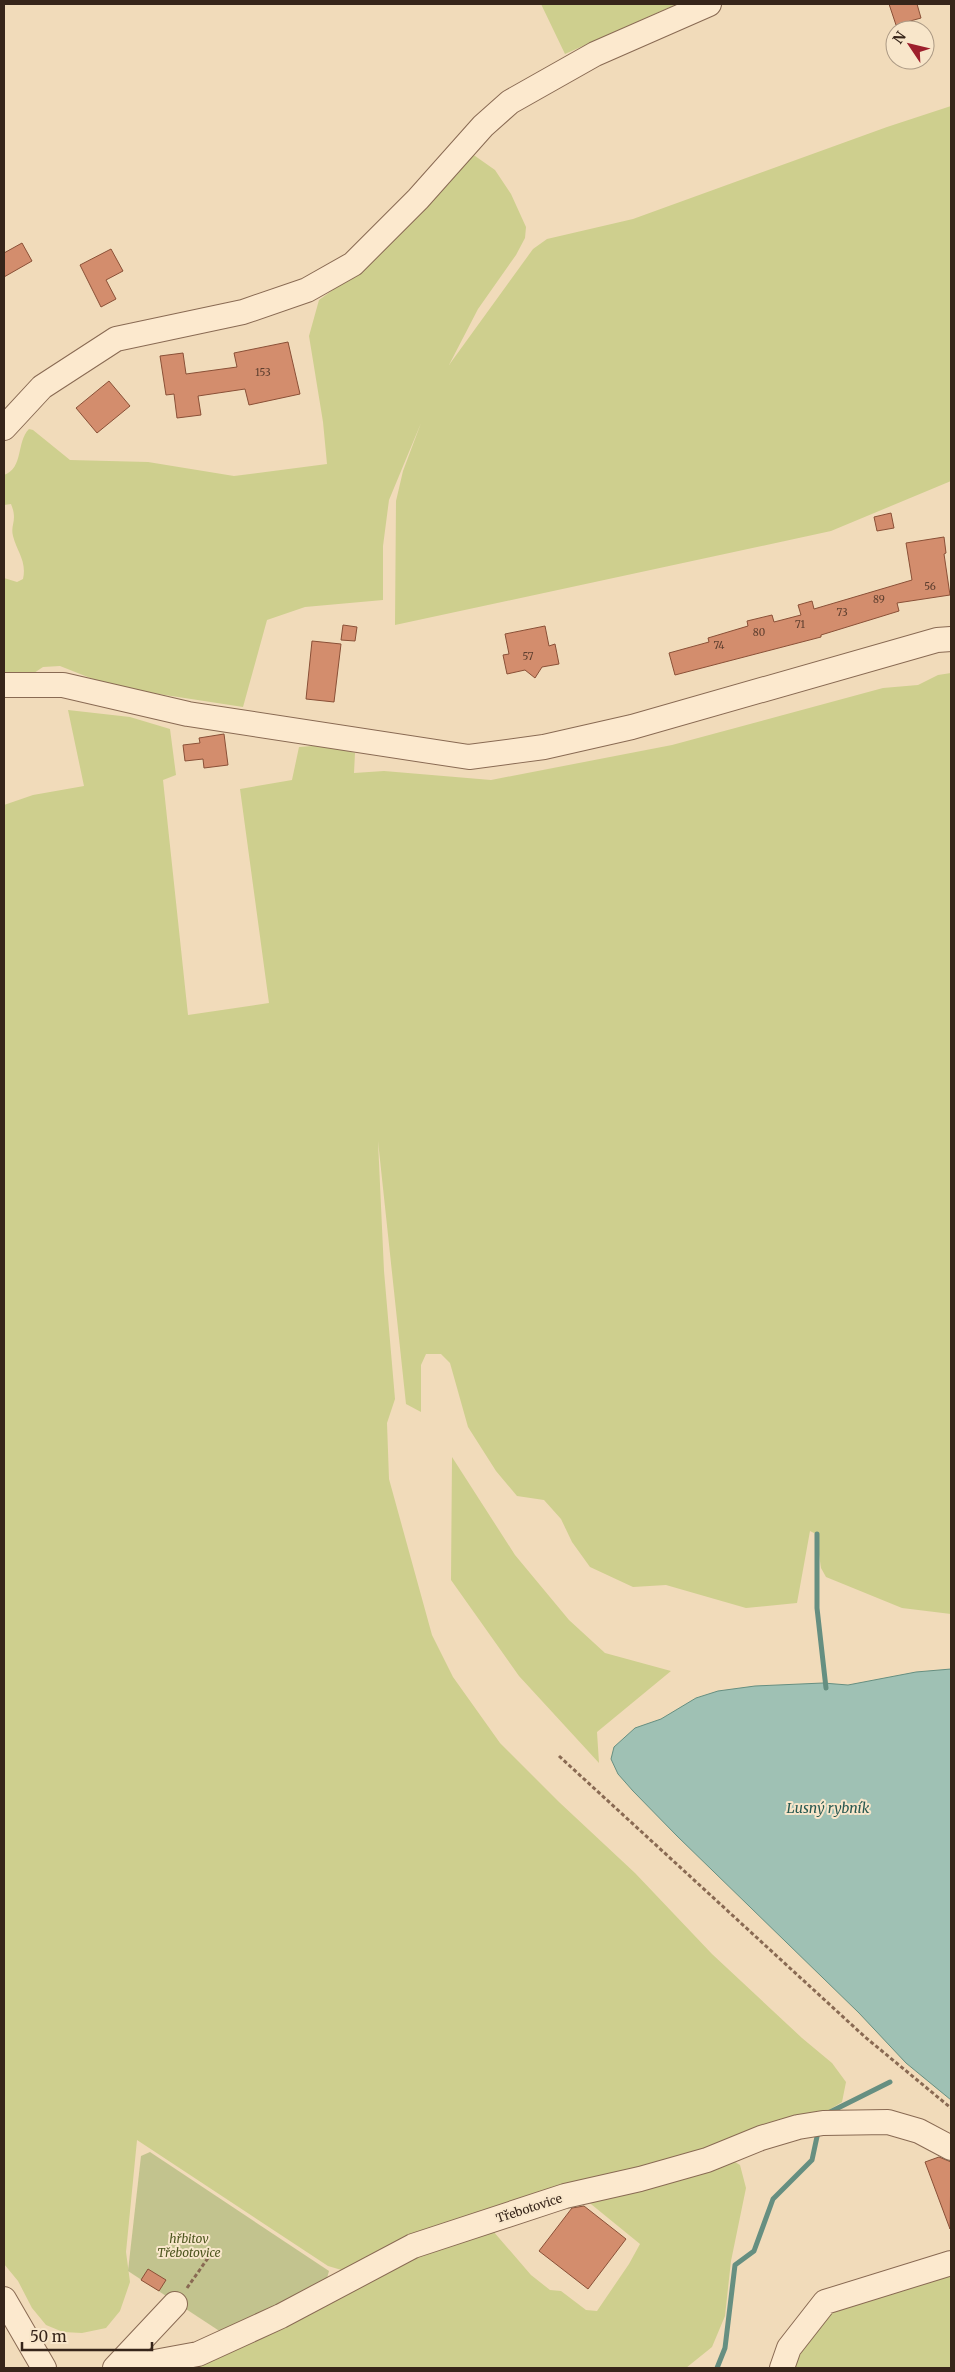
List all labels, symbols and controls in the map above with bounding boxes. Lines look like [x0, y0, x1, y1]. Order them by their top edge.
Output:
north arrow [885, 20, 935, 70]
text: N [889, 28, 910, 47]
house number: 153 [255, 366, 271, 379]
house number: 56 [924, 580, 936, 593]
house number: 89 [873, 593, 885, 606]
house number: 73 [836, 606, 848, 619]
house number: 71 [795, 618, 805, 631]
house number: 80 [753, 626, 765, 639]
house number: 74 [714, 639, 725, 652]
house number: 57 [522, 650, 534, 663]
water label: Lusný rybník [787, 1799, 870, 1817]
street label: Třebotovice [494, 2190, 564, 2226]
park label: hřbitov Třebotovice [157, 2231, 221, 2260]
scale bar [22, 2320, 152, 2352]
text: 50 m [30, 2327, 67, 2346]

